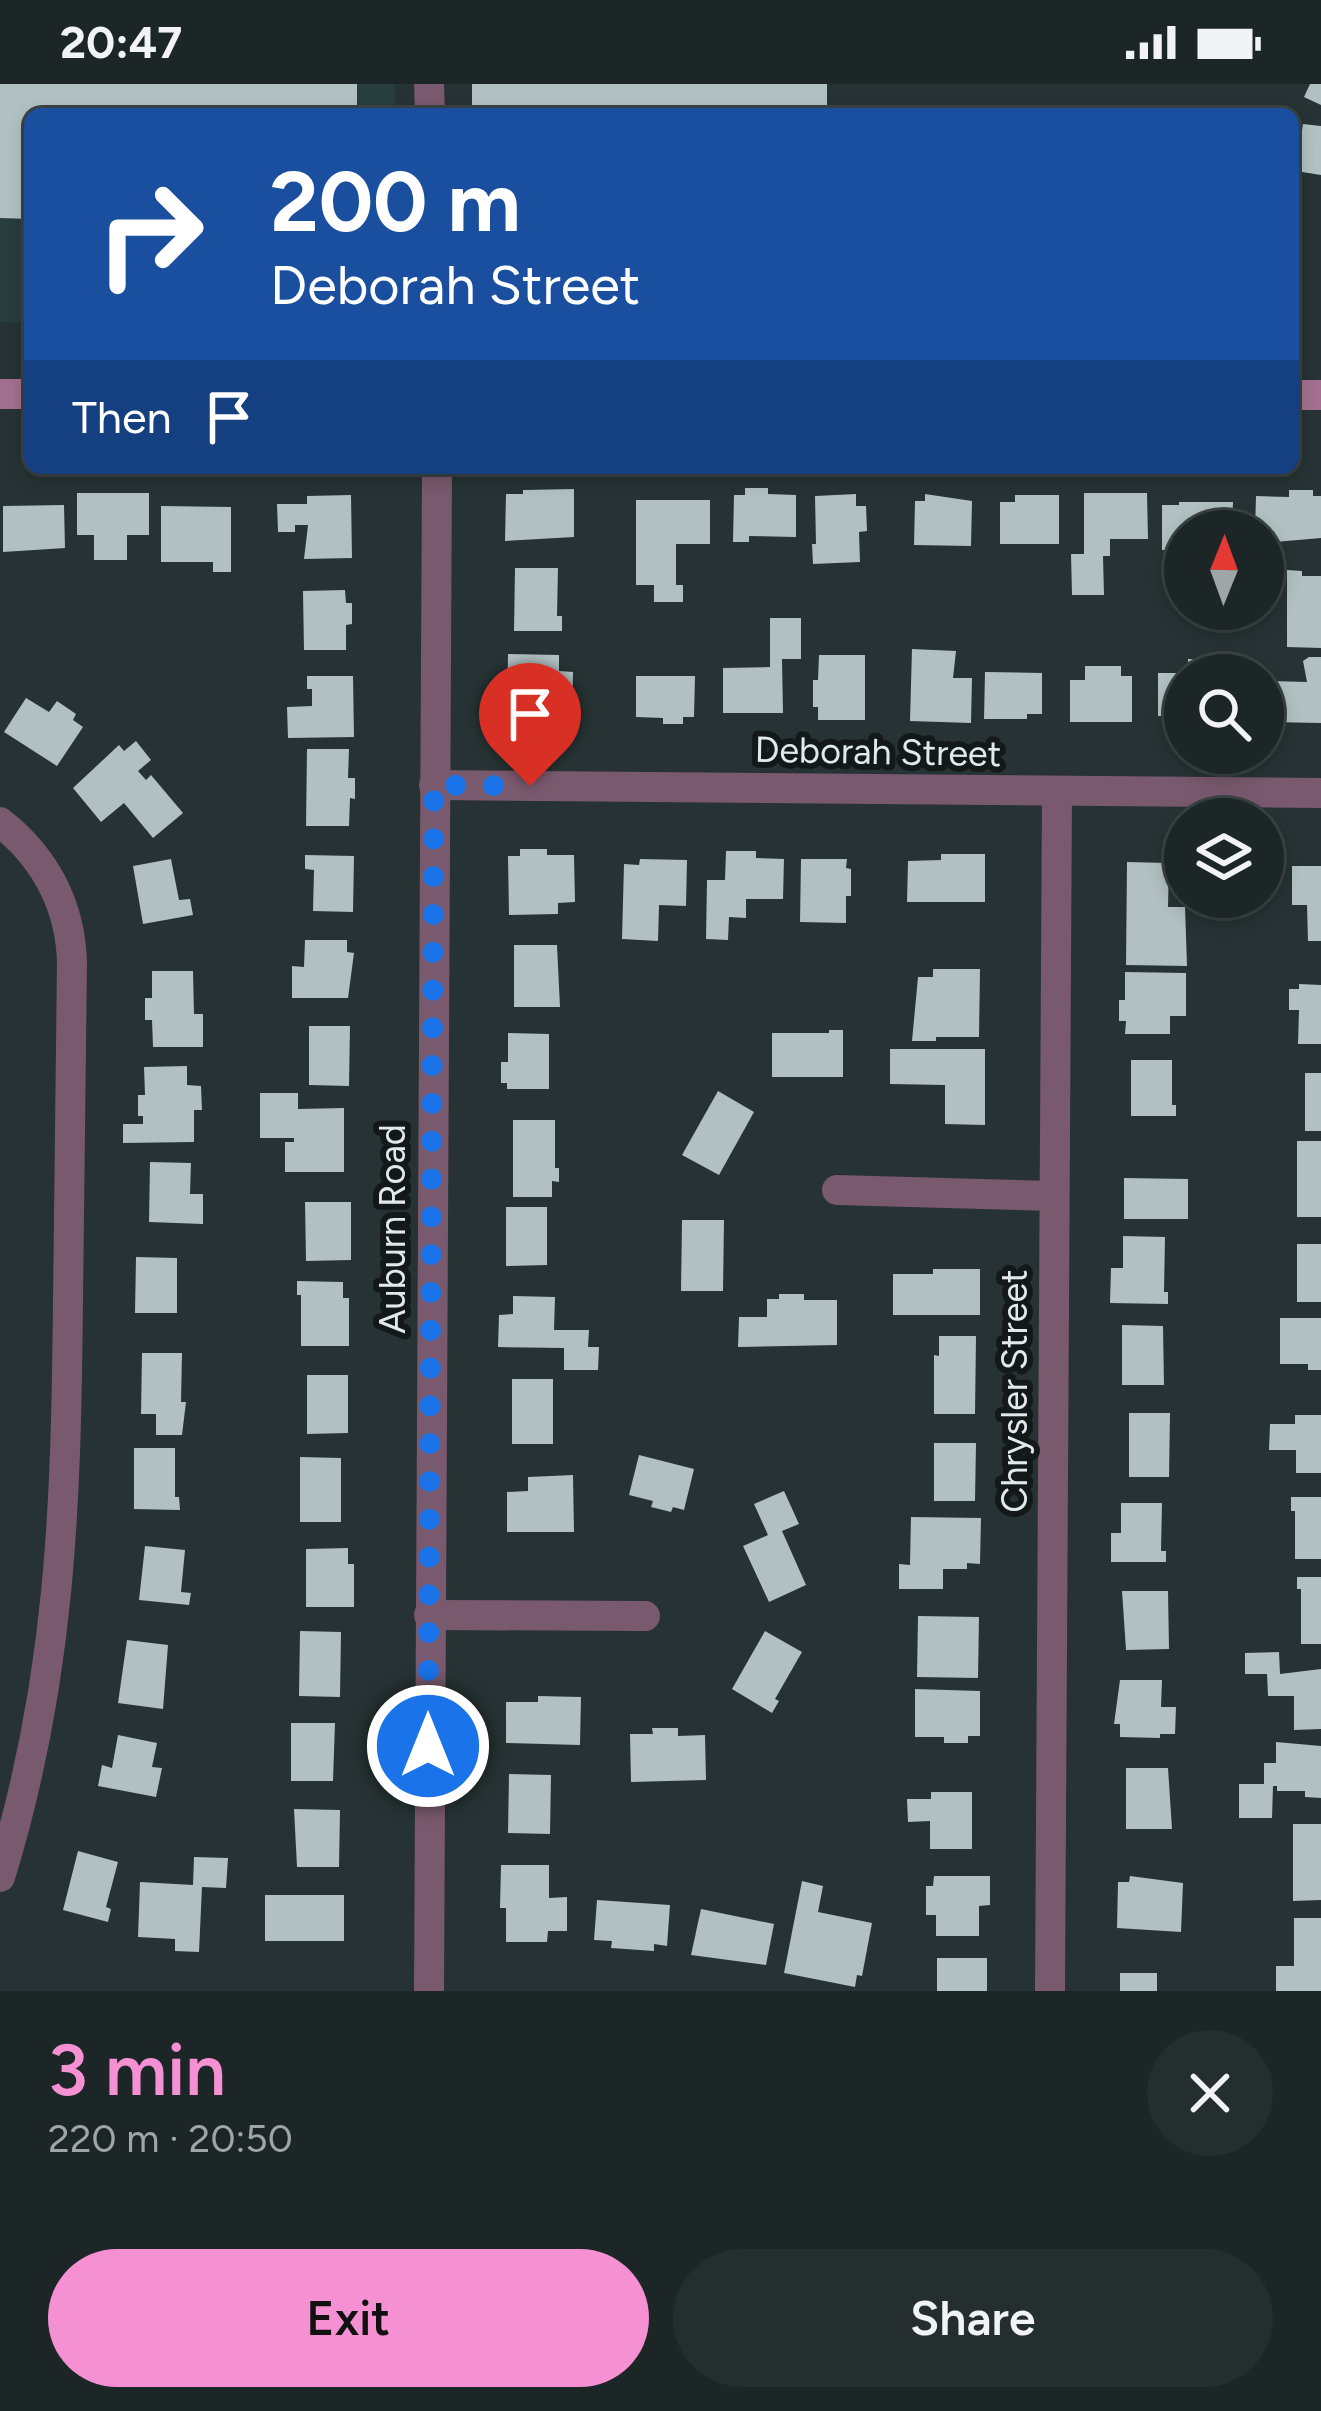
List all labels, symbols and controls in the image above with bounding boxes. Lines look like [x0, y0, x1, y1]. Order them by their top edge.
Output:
text: 20:47 [60, 15, 182, 69]
text: 200 m [270, 151, 521, 252]
icon: right [72, 156, 228, 312]
text: Deborah Street [270, 253, 640, 318]
icon: arrive [196, 384, 262, 450]
text: Then [72, 390, 172, 444]
north arrow [1164, 510, 1284, 630]
map controls [1164, 510, 1284, 918]
button: search [1164, 654, 1284, 774]
pin [479, 663, 581, 786]
icon: arrive [497, 681, 563, 747]
street label: Deborah Street [754, 728, 1002, 775]
button: layers [1164, 798, 1284, 918]
street label: Auburn Road [371, 1124, 414, 1334]
street label: Chrysler Street [993, 1269, 1036, 1513]
position arrow [365, 1683, 491, 1809]
text: 3 min [48, 2027, 226, 2113]
button: close [1147, 2030, 1273, 2156]
text: 220 m · 20:50 [48, 2115, 293, 2162]
button: Exit [48, 2249, 649, 2387]
button: Share [673, 2249, 1273, 2387]

